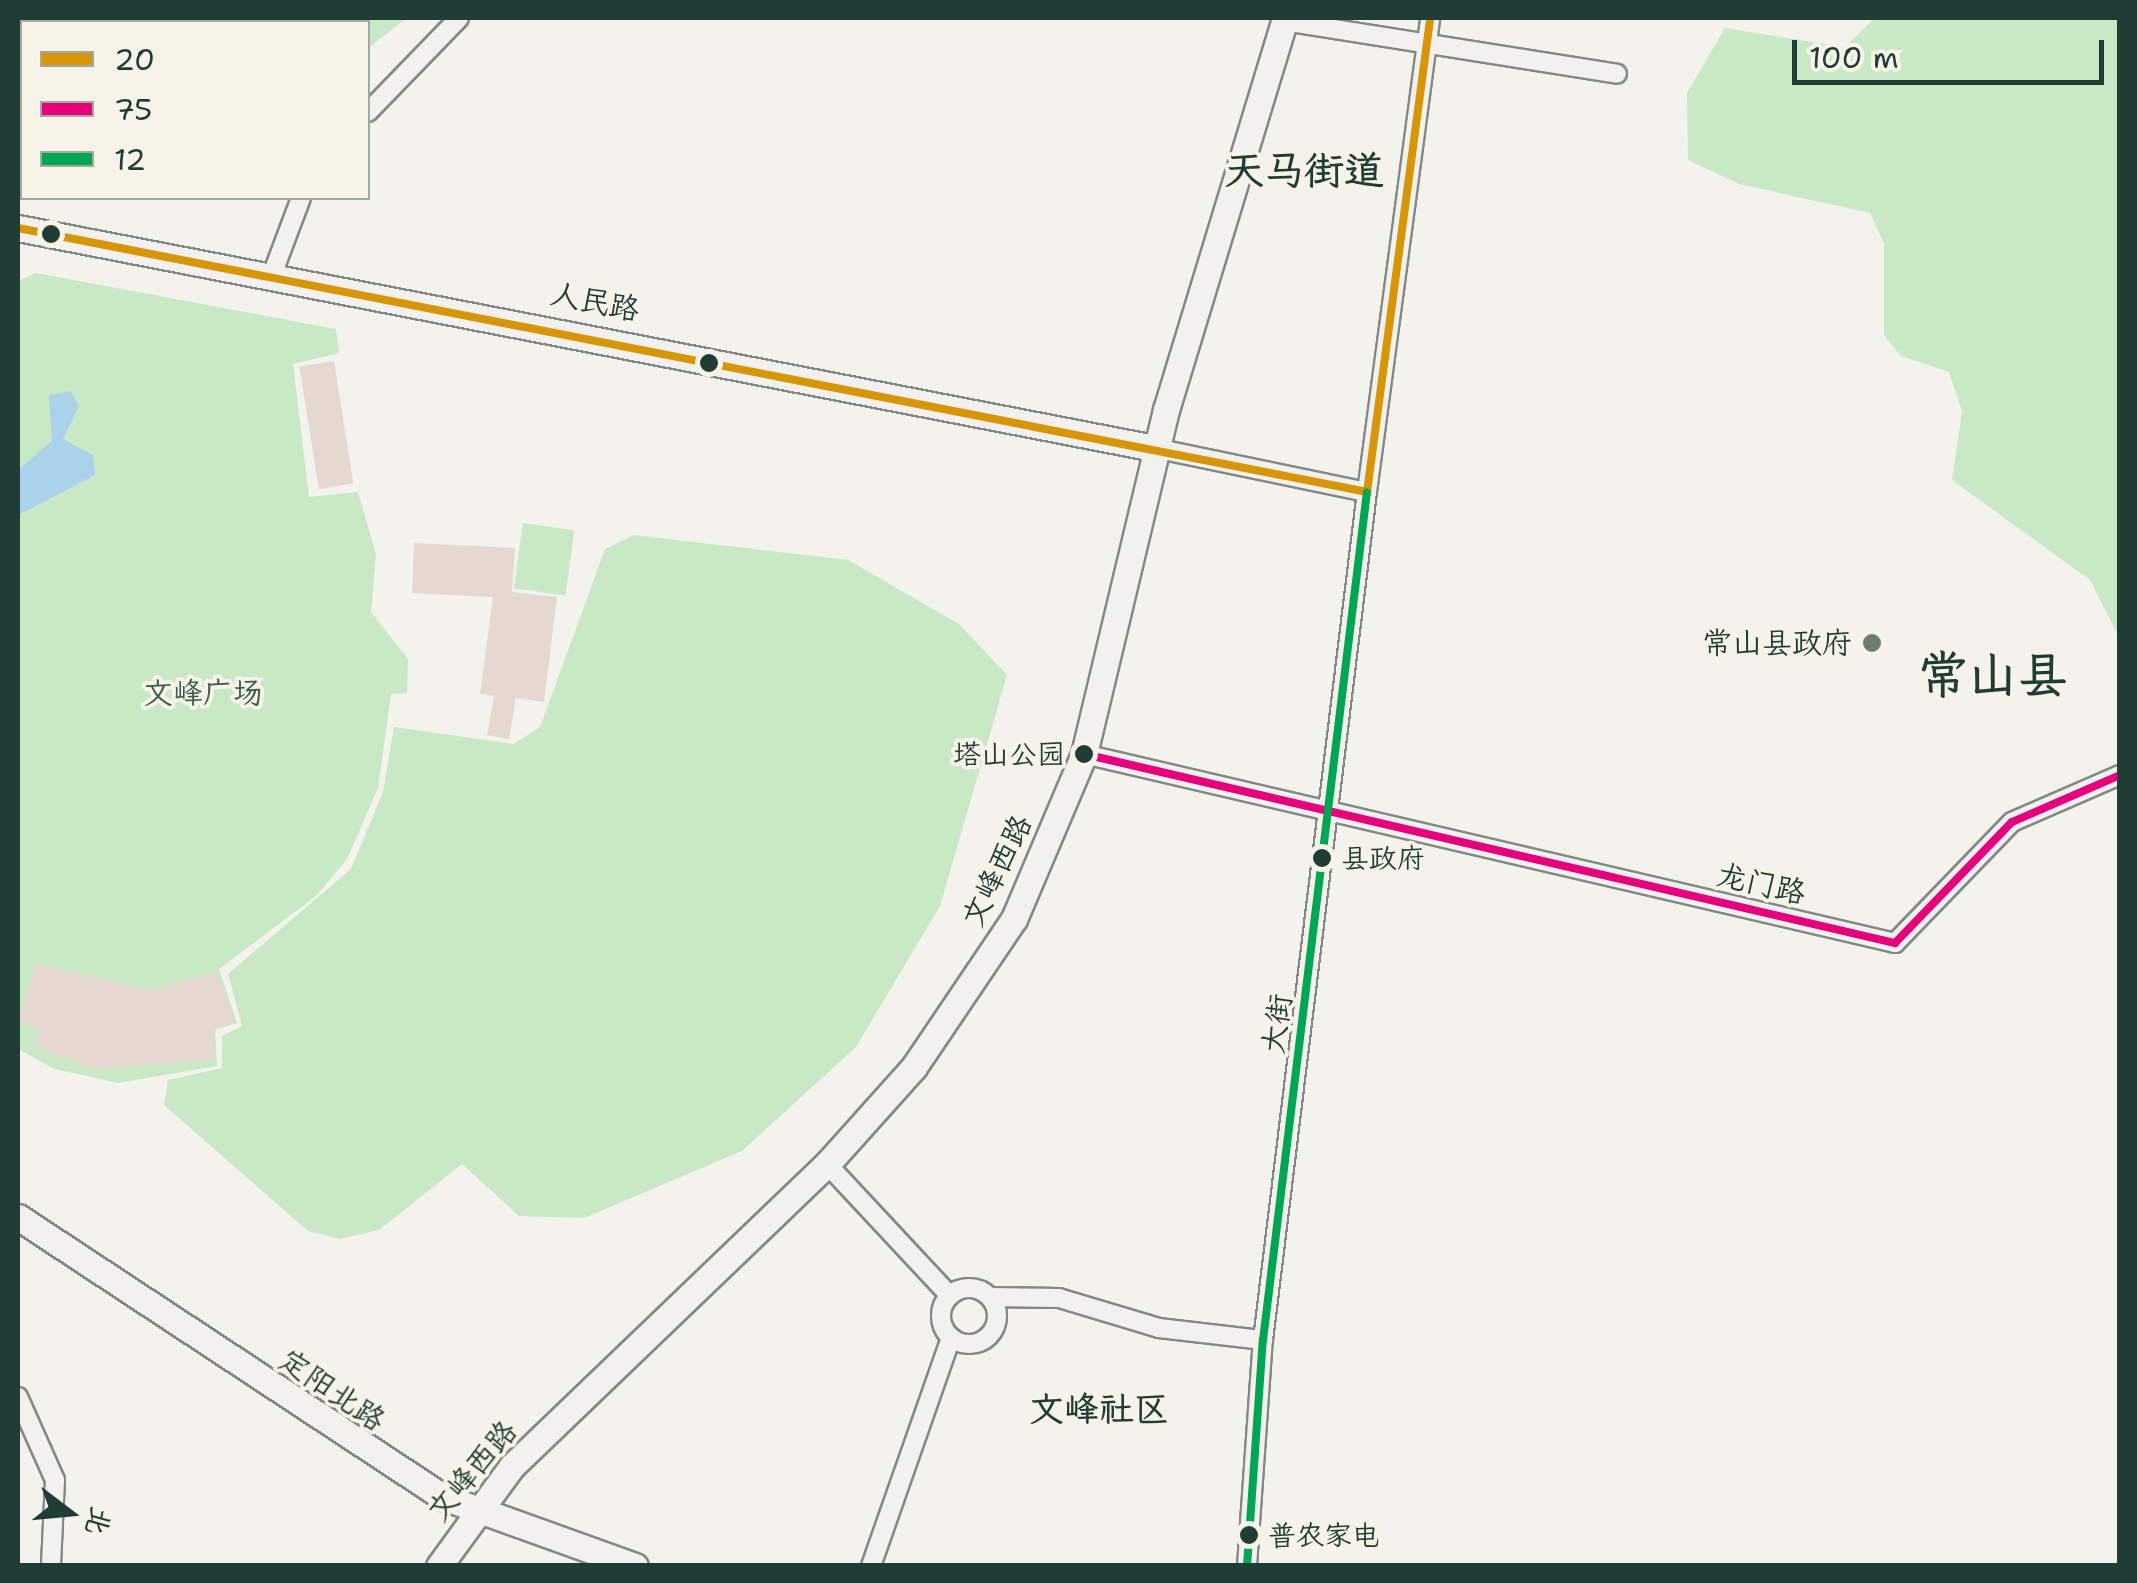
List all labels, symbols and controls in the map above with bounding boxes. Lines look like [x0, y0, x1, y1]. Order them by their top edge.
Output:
legend [20, 20, 370, 200]
scale bar [1797, 20, 2110, 82]
text: 100 m [1809, 37, 1899, 78]
text: 20 [114, 39, 155, 80]
text: 75 [114, 89, 152, 130]
text: 12 [114, 139, 146, 180]
district label: 天马街道 [1224, 146, 1384, 194]
unlabelled marker [41, 224, 61, 244]
street label: 人民路 [547, 276, 643, 328]
unlabelled marker [699, 353, 719, 373]
place label: 常山县政府 [1702, 625, 1852, 661]
marker: 常山县政府 [1861, 632, 1883, 654]
district label: 常山县 [1918, 645, 2068, 705]
park label: 文峰广场 [143, 675, 263, 711]
place label: 塔山公园 [953, 737, 1065, 771]
marker: 塔山公园 [1074, 744, 1094, 764]
street label: 文峰西路 [955, 809, 1039, 933]
place label: 县政府 [1341, 841, 1425, 875]
marker: 县政府 [1312, 848, 1332, 868]
street label: 龙门路 [1713, 856, 1809, 912]
street label: 大街 [1255, 992, 1299, 1056]
street label: 定阳北路 [272, 1342, 392, 1438]
district label: 文峰社区 [1029, 1388, 1169, 1430]
street label: 文峰西路 [420, 1413, 524, 1529]
north arrow [20, 1463, 120, 1563]
text: 北 [77, 1503, 121, 1540]
place label: 普农家电 [1268, 1518, 1380, 1552]
marker: 普农家电 [1239, 1525, 1259, 1545]

